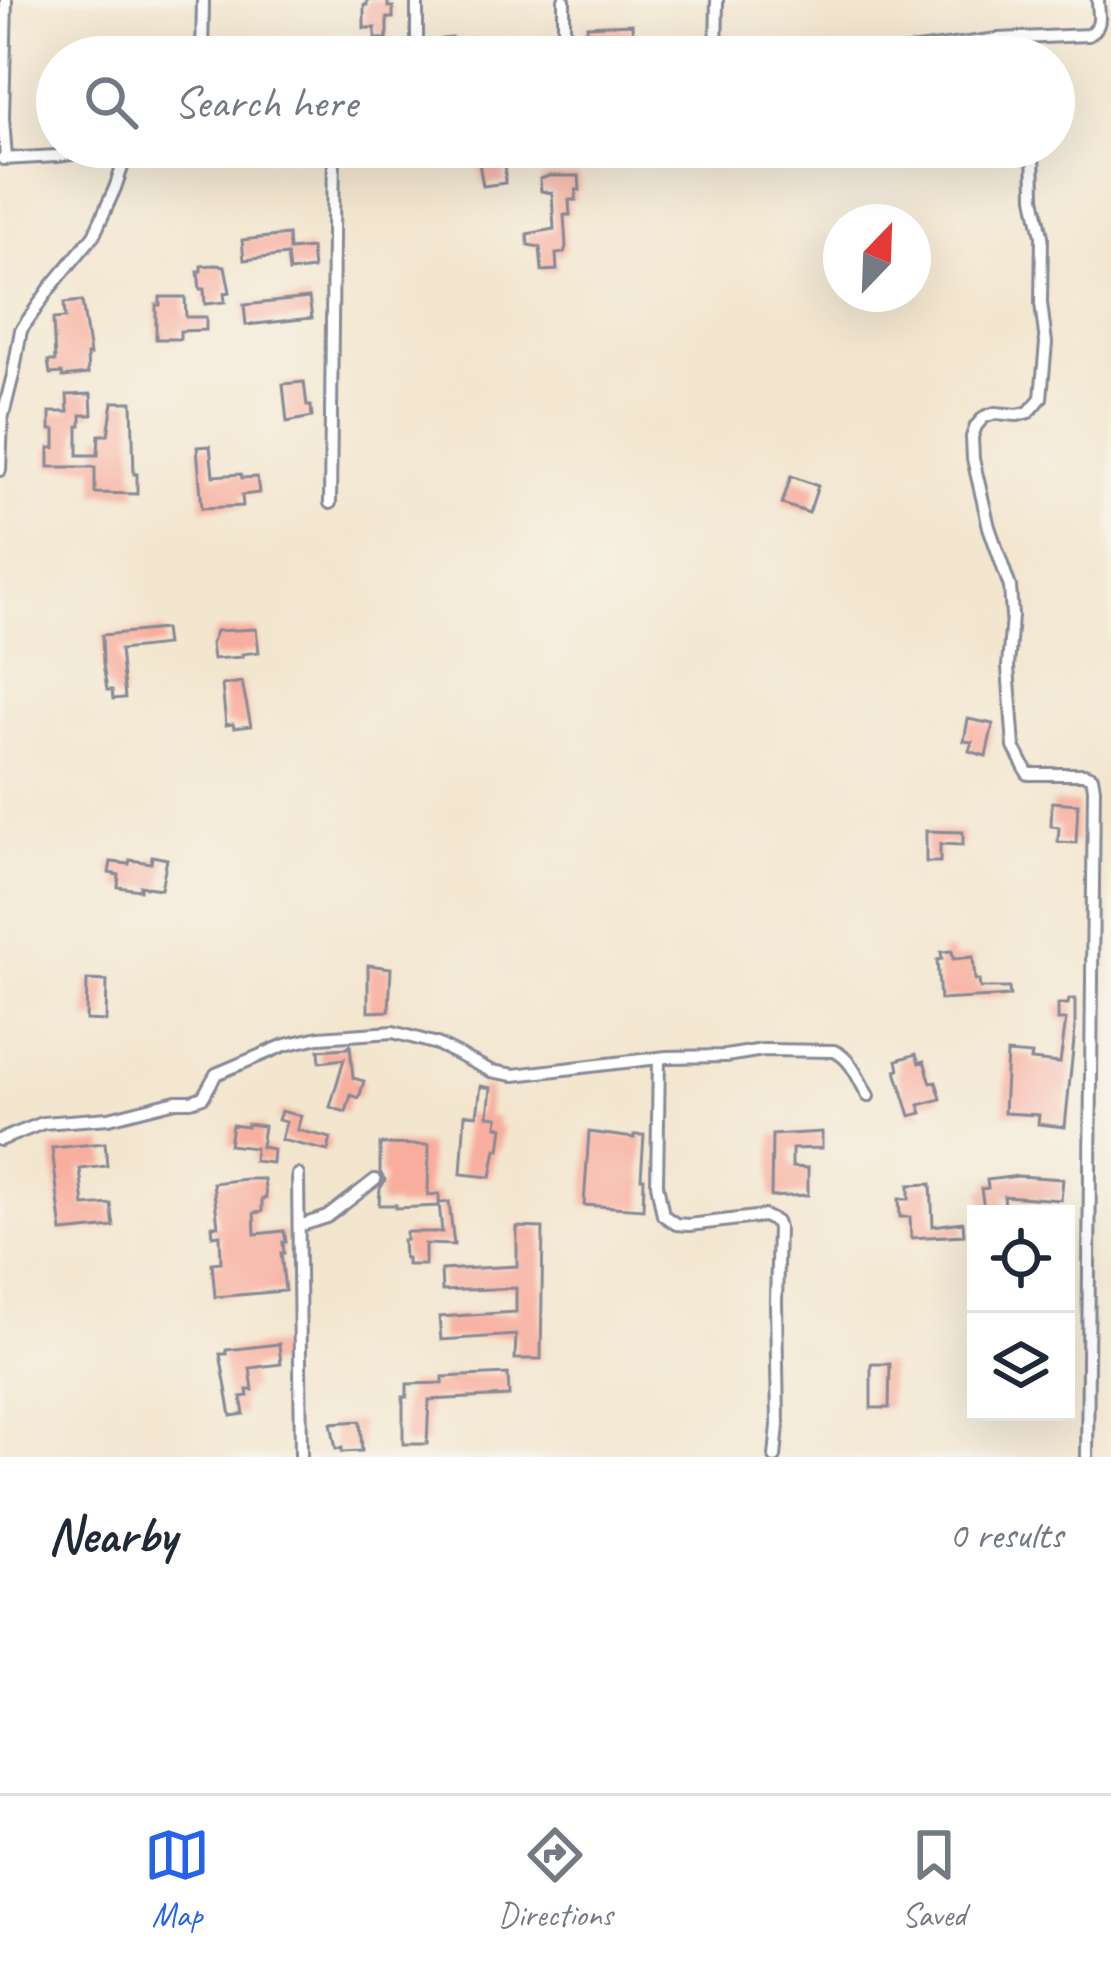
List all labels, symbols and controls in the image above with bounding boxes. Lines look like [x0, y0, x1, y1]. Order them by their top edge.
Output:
search box [36, 36, 1075, 168]
icon: search [78, 69, 144, 135]
text: Search here [174, 74, 357, 131]
north arrow [823, 204, 931, 312]
map controls [967, 1205, 1075, 1421]
button: locate [967, 1205, 1075, 1313]
button: layers [967, 1313, 1075, 1421]
text: Nearby [48, 1503, 176, 1567]
text: 0 results [949, 1511, 1063, 1560]
tab: Map [144, 1822, 210, 1936]
tab: Directions [498, 1822, 613, 1936]
tab: Saved [901, 1822, 967, 1936]

